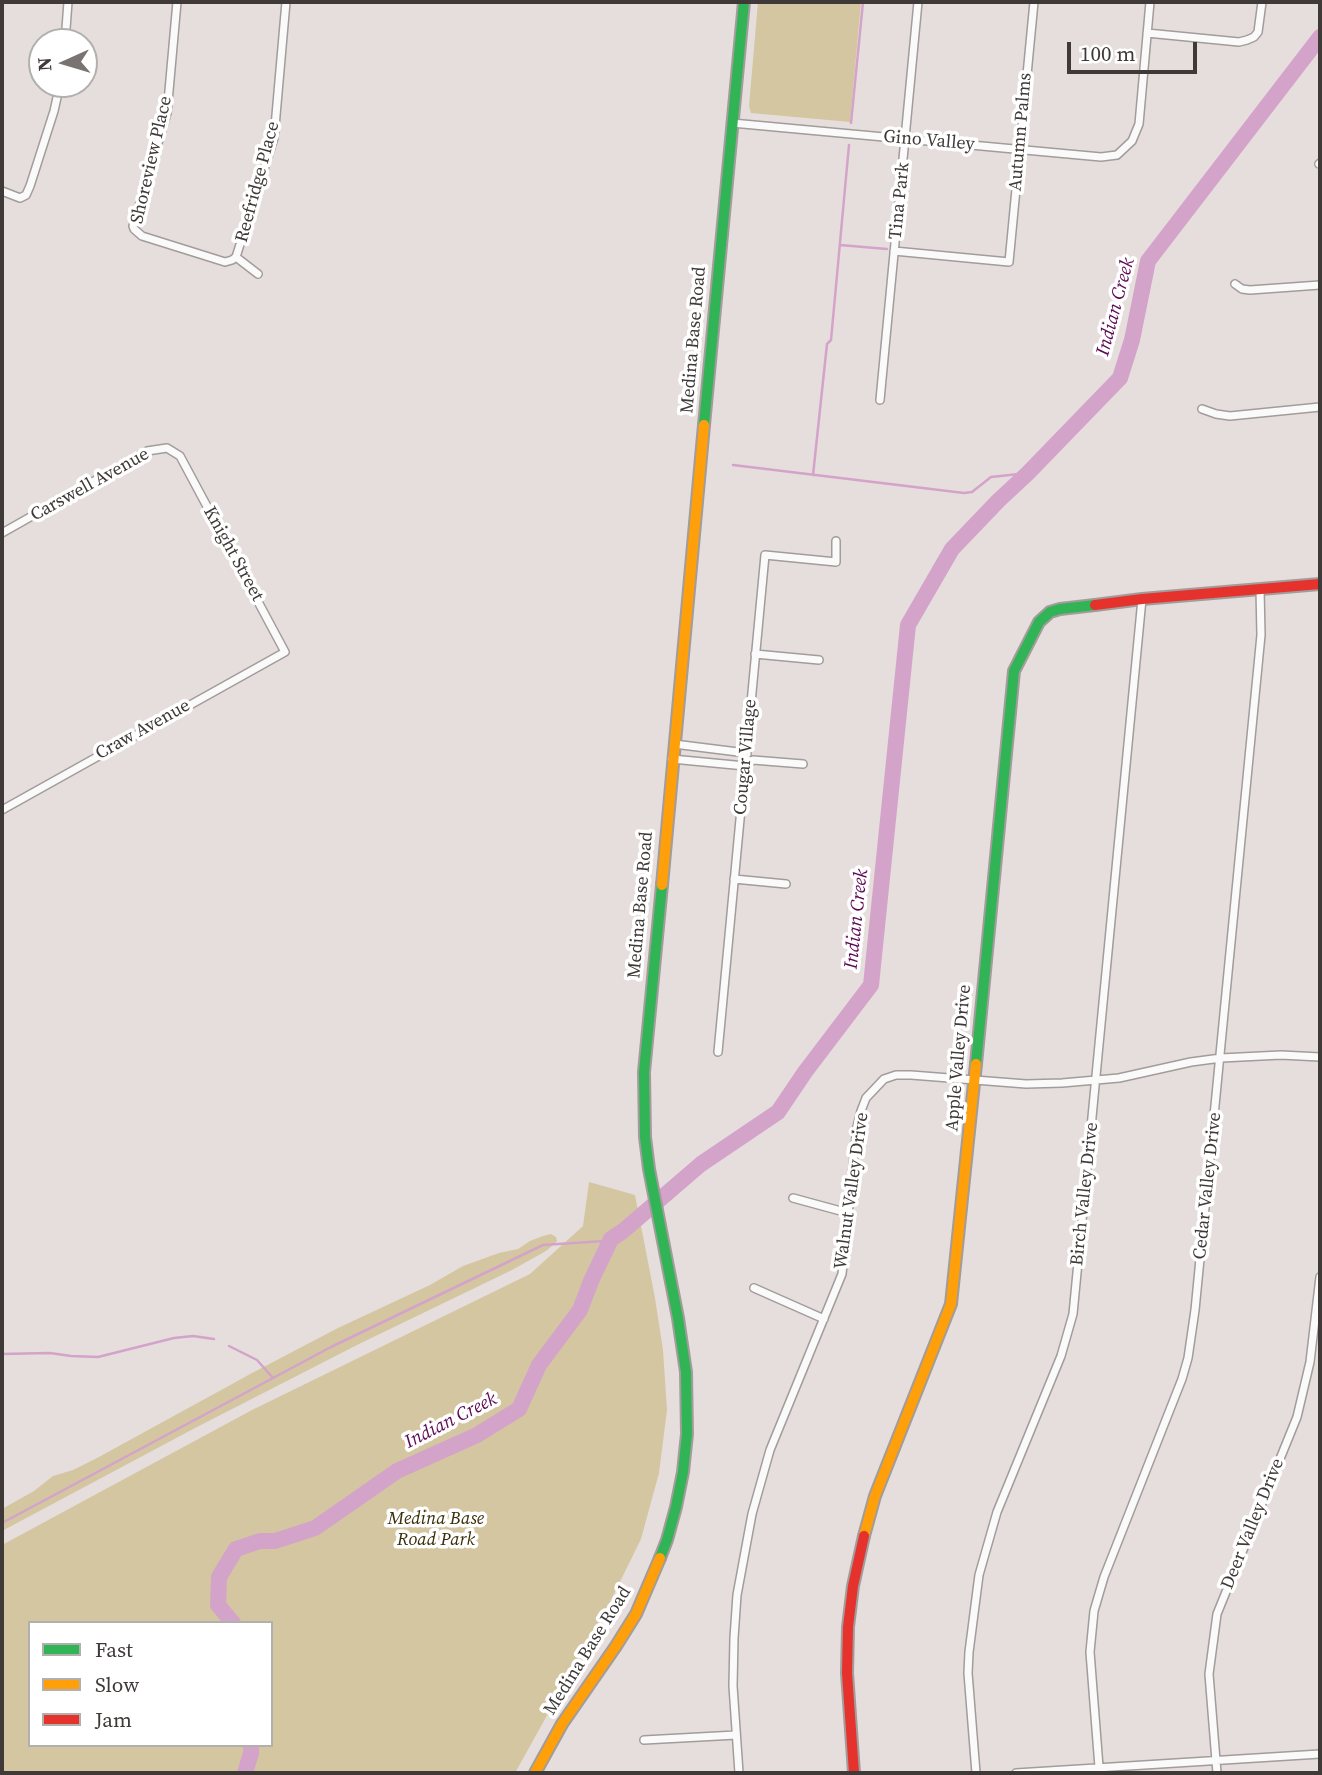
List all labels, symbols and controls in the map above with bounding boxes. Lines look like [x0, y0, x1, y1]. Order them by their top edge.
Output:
north arrow [28, 28, 98, 98]
scale bar [1070, 28, 1200, 72]
text: 100 m [1080, 39, 1135, 68]
text: N [31, 57, 57, 72]
street label: Autumn Palms [1005, 72, 1037, 192]
street label: Shoreview Place [127, 94, 177, 226]
street label: Reefridge Place [231, 119, 285, 245]
street label: Gino Valley [883, 126, 975, 156]
street label: Tina Park [885, 161, 915, 241]
water label: Indian Creek [1092, 255, 1140, 359]
street label: Medina Base Road [677, 266, 711, 414]
street label: Carswell Avenue [27, 444, 153, 526]
street label: Knight Street [198, 503, 268, 605]
street label: Craw Avenue [92, 695, 194, 765]
street label: Cougar Village [730, 698, 762, 816]
street label: Medina Base Road [624, 831, 658, 979]
water label: Indian Creek [840, 868, 874, 970]
street label: Apple Valley Drive [942, 984, 976, 1132]
street label: Walnut Valley Drive [830, 1111, 874, 1271]
street label: Cedar Valley Drive [1190, 1111, 1226, 1261]
street label: Birch Valley Drive [1067, 1121, 1103, 1267]
water label: Indian Creek [401, 1388, 501, 1454]
street label: Deer Valley Drive [1217, 1455, 1289, 1593]
park label: Medina Base Road Park [388, 1508, 484, 1550]
street label: Medina Base Road [540, 1583, 636, 1719]
legend [28, 1621, 273, 1747]
text: Fast [95, 1635, 133, 1664]
text: Slow [95, 1670, 139, 1699]
text: Jam [95, 1705, 132, 1734]

